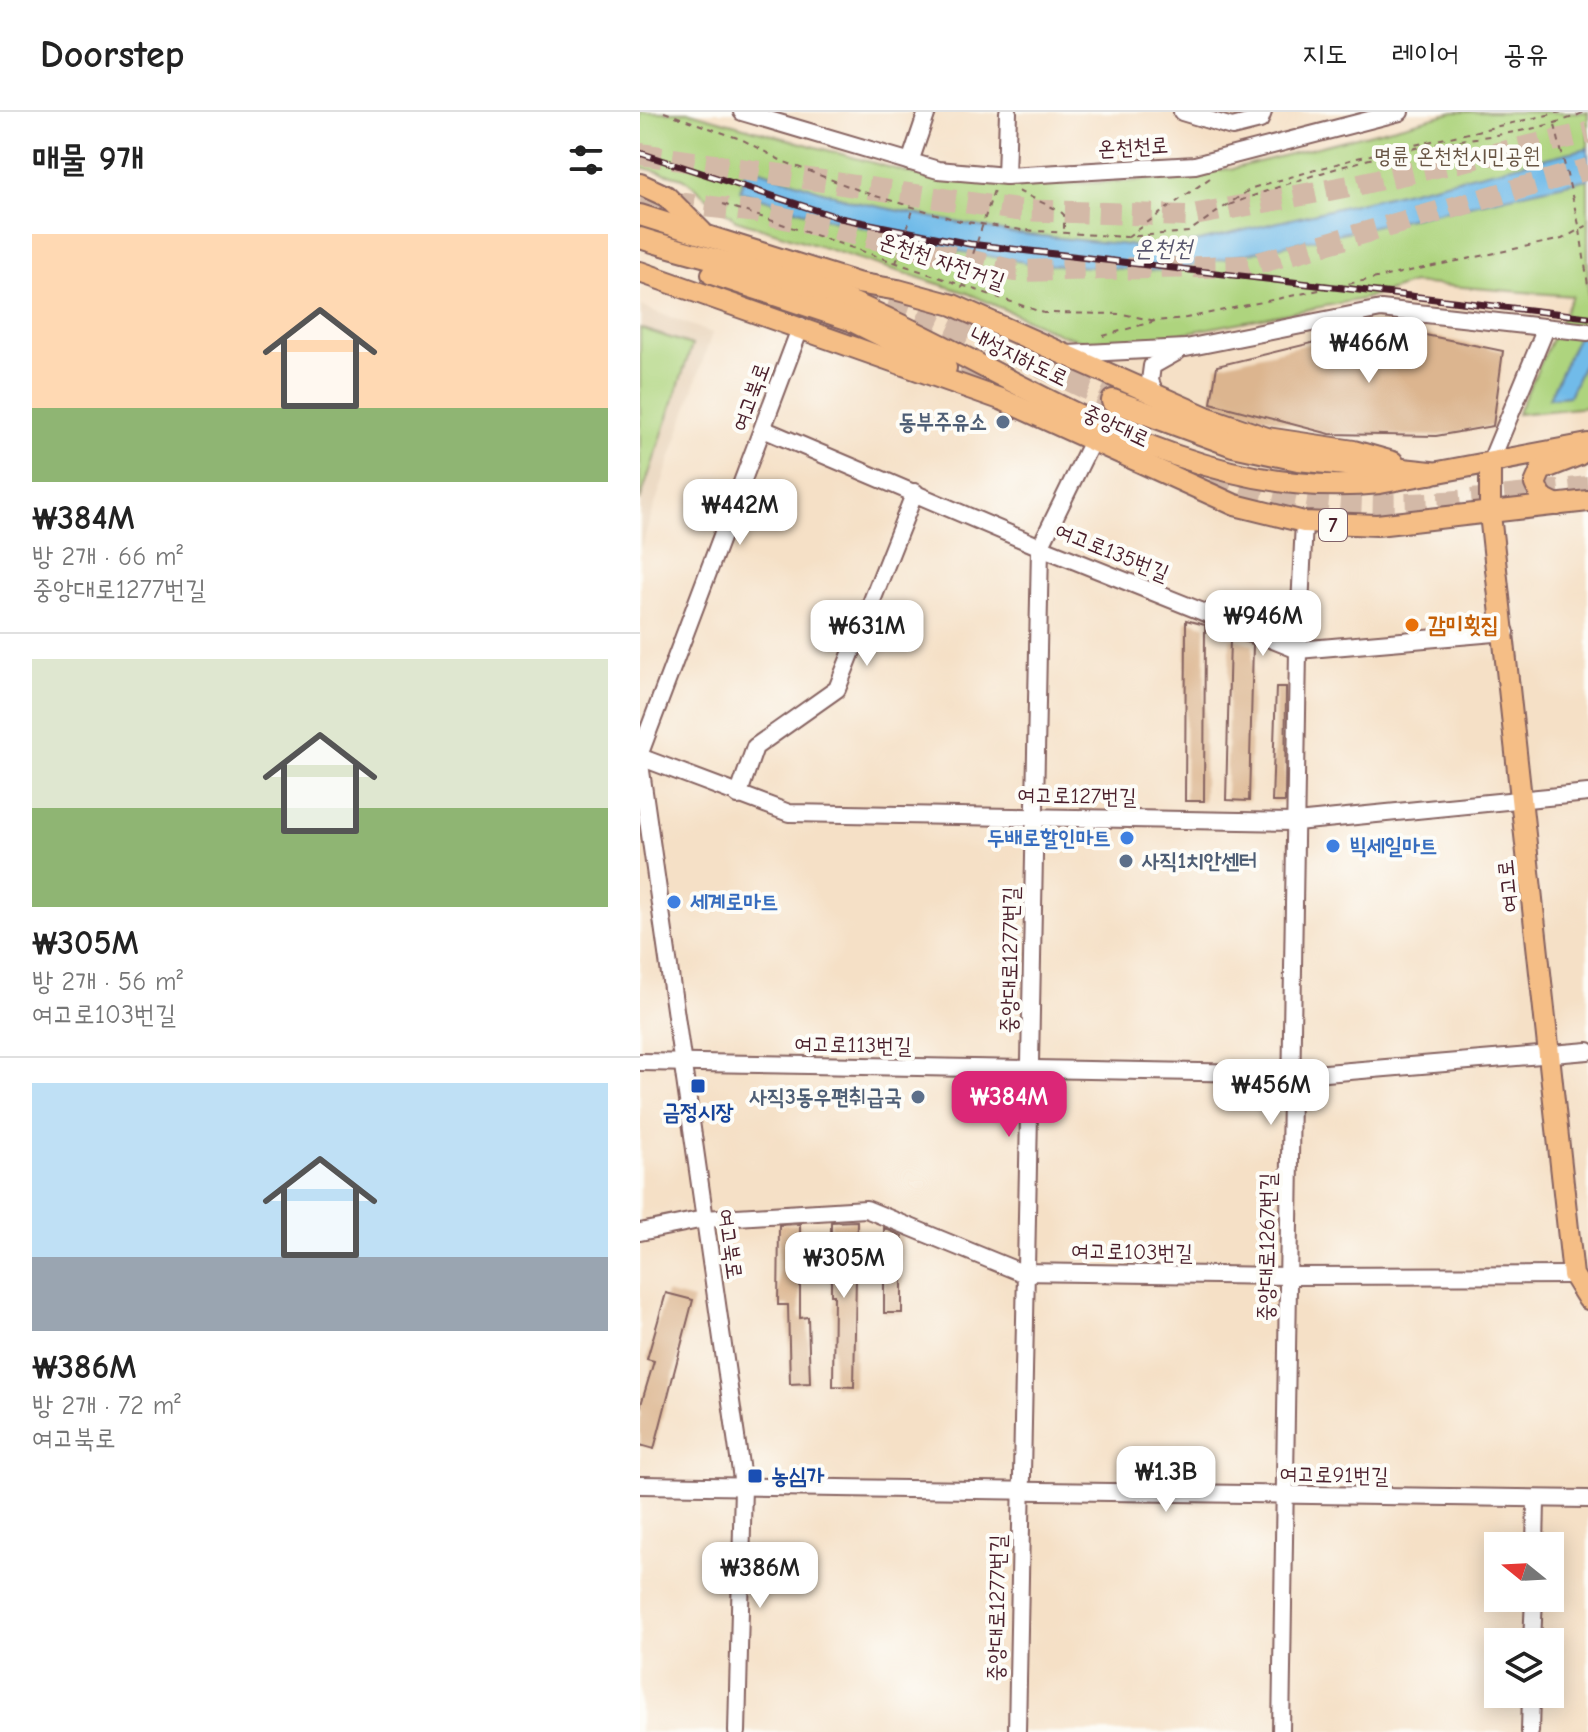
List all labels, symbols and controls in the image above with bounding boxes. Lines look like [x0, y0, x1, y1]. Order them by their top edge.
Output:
text: Doorstep [40, 33, 184, 77]
text: 지도 [1302, 38, 1347, 70]
text: 레이어 [1391, 38, 1459, 70]
text: 공유 [1503, 38, 1548, 70]
street label: 온천천로 [1097, 132, 1169, 162]
icon: filters [564, 138, 608, 182]
text: 매물 9개 [32, 139, 144, 179]
park label: 명륜 온천천시민공원 [1374, 143, 1540, 169]
street label: 온천천 자전거길 [876, 227, 1009, 295]
water label: 온천천 [1134, 234, 1195, 262]
icon: home [248, 286, 392, 430]
pin: ₩466M [1313, 317, 1425, 385]
street label: 내성지하도로 [966, 322, 1072, 392]
text: ₩466M [1329, 328, 1409, 358]
street label: 여고북로 [727, 359, 775, 435]
street label: 중앙대로 [1078, 399, 1154, 453]
place label: 동부주유소 [898, 409, 987, 435]
marker: 동부주유소 [994, 413, 1012, 431]
pin: ₩442M [684, 479, 796, 547]
text: ₩442M [701, 490, 779, 520]
text: ₩384M [32, 498, 135, 538]
road number: 7 [1319, 509, 1347, 541]
street label: 여고로135번길 [1051, 517, 1173, 587]
text: 방 2개 · 66 m² [32, 542, 183, 572]
text: 중앙대로1277번길 [32, 575, 206, 605]
pin: ₩946M [1207, 590, 1319, 658]
pin: ₩631M [811, 600, 923, 668]
text: ₩946M [1223, 601, 1303, 631]
text: ₩631M [829, 611, 905, 641]
place label: 감미횟집 [1428, 612, 1499, 638]
marker: 감미횟집 [1403, 616, 1421, 634]
icon: home [248, 711, 392, 855]
street label: 여고로127번길 [1017, 782, 1137, 810]
place label: 두배로할인마트 [987, 825, 1111, 851]
marker: 두배로할인마트 [1118, 829, 1136, 847]
place label: 빅세일마트 [1349, 833, 1438, 859]
marker: 빅세일마트 [1324, 837, 1342, 855]
place label: 사직1치안센터 [1141, 848, 1257, 874]
marker: 사직1치안센터 [1117, 852, 1135, 870]
street label: 여고로 [1492, 858, 1524, 914]
street label: 중앙대로1277번길 [996, 886, 1024, 1034]
place label: 세계로마트 [690, 889, 779, 915]
marker: 세계로마트 [665, 893, 683, 911]
text: ₩305M [32, 923, 139, 963]
text: 방 2개 · 56 m² [32, 967, 183, 997]
text: 여고로103번길 [32, 1000, 176, 1030]
street label: 여고로113번길 [794, 1031, 912, 1059]
pin: ₩456M [1215, 1059, 1327, 1127]
text: ₩456M [1231, 1070, 1311, 1100]
pin: ₩384M [953, 1071, 1065, 1139]
marker: 금정시장 [689, 1077, 707, 1095]
text: ₩384M [970, 1082, 1048, 1112]
place label: 사직3동우편취급국 [749, 1084, 902, 1110]
marker: 사직3동우편취급국 [909, 1088, 927, 1106]
place label: 금정시장 [663, 1099, 734, 1125]
icon: home [248, 1135, 392, 1279]
street label: 중앙대로1267번길 [1253, 1172, 1281, 1322]
street label: 여고북로 [712, 1207, 748, 1281]
pin: ₩305M [788, 1232, 900, 1300]
street label: 여고로103번길 [1071, 1238, 1193, 1266]
text: ₩305M [803, 1243, 885, 1273]
text: ₩386M [32, 1347, 137, 1387]
text: 방 2개 · 72 m² [32, 1391, 181, 1421]
text: 여고북로 [32, 1424, 116, 1454]
pin: ₩1.3B [1110, 1446, 1222, 1514]
text: ₩1.3B [1135, 1457, 1197, 1487]
street label: 여고로91번길 [1279, 1461, 1389, 1489]
place label: 농심가 [771, 1463, 824, 1489]
marker: 농심가 [746, 1467, 764, 1485]
north arrow [1484, 1532, 1564, 1612]
map controls [1484, 1532, 1564, 1708]
street label: 중앙대로1277번길 [983, 1534, 1011, 1682]
pin: ₩386M [704, 1542, 816, 1610]
text: ₩386M [720, 1553, 800, 1583]
button: layers [1484, 1628, 1564, 1708]

